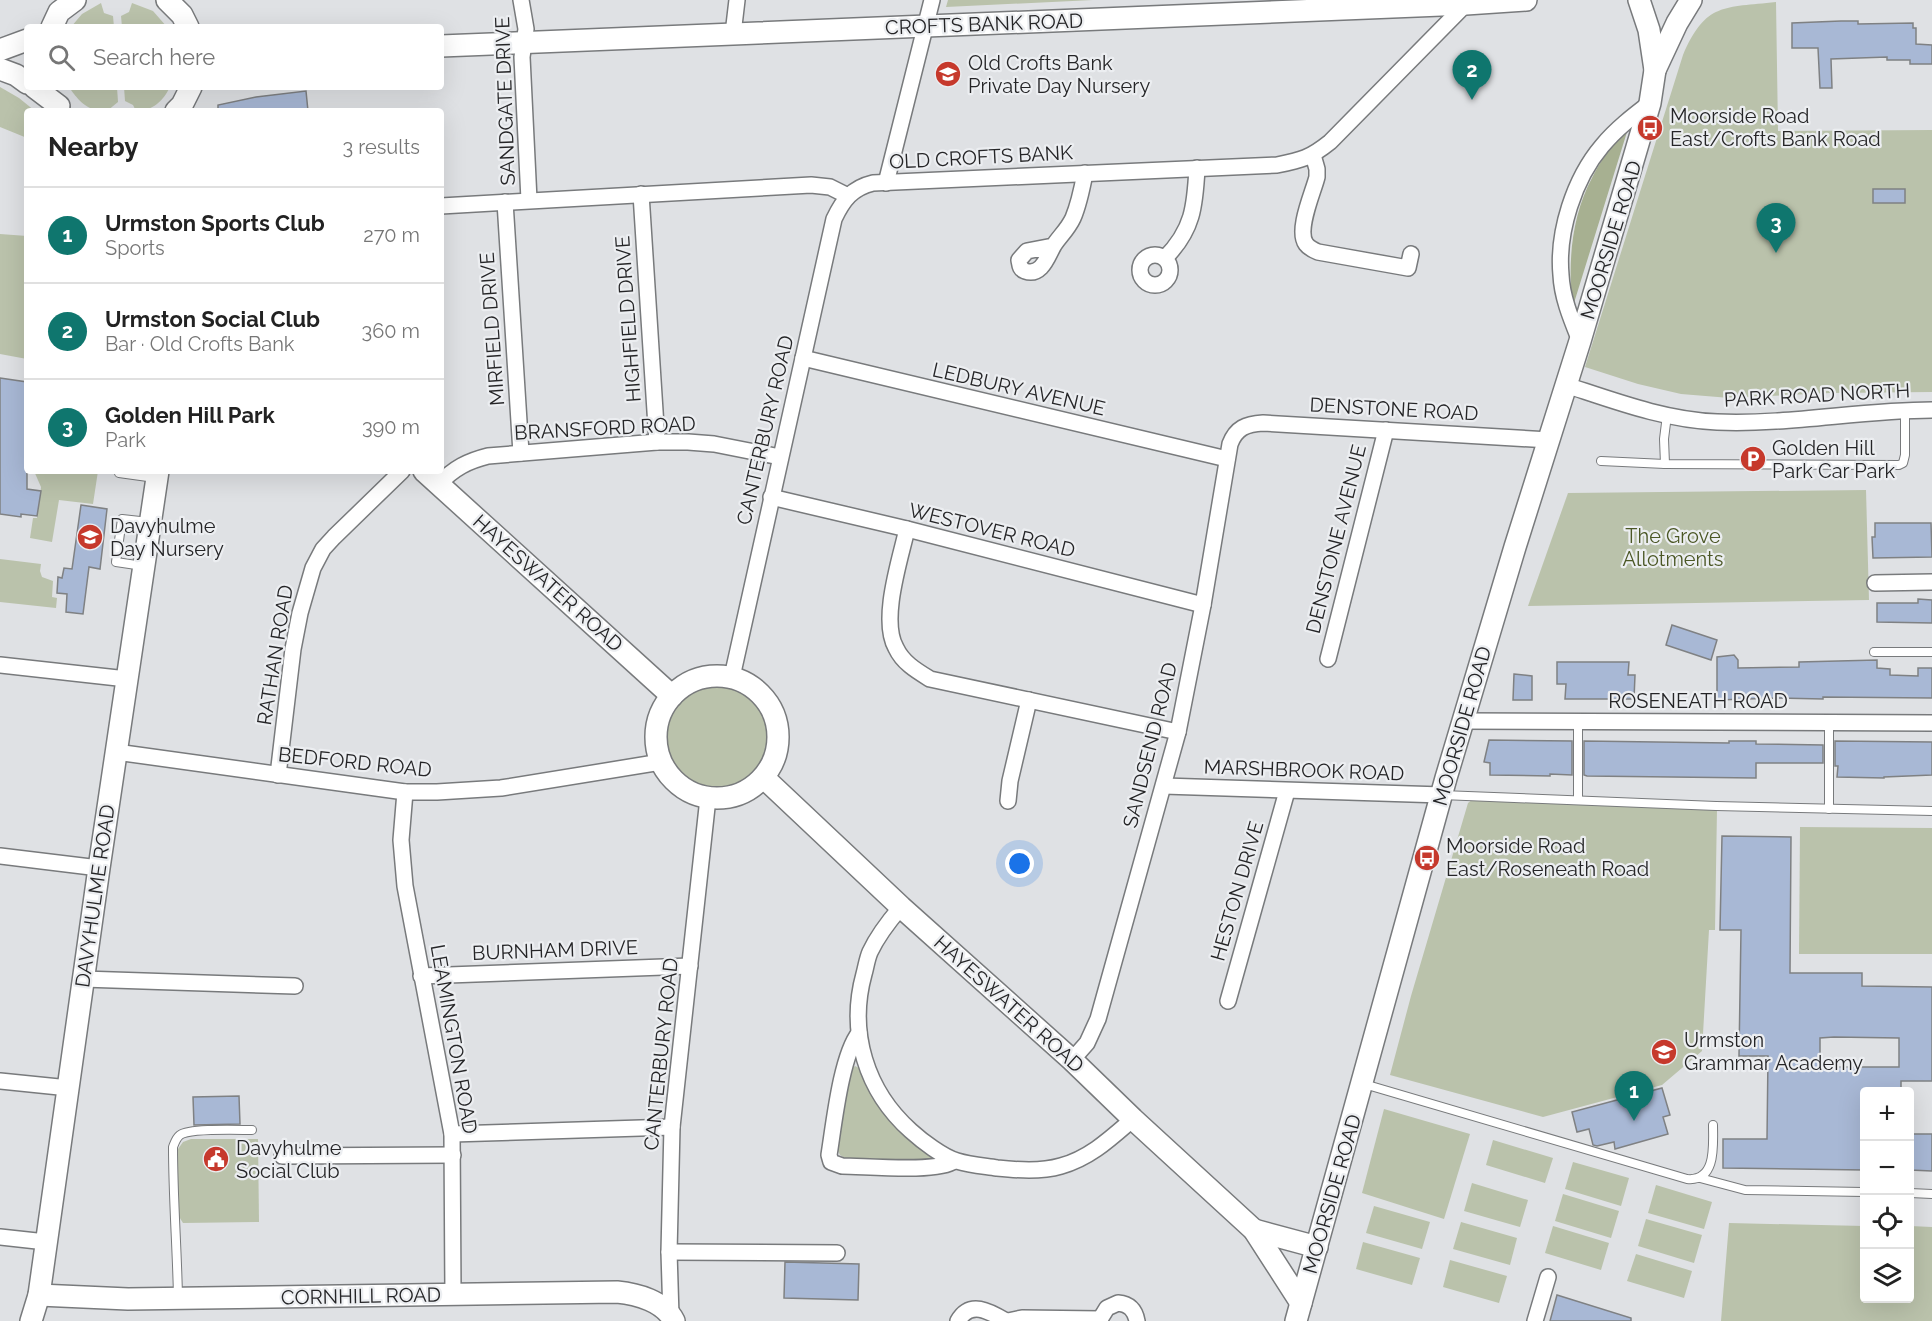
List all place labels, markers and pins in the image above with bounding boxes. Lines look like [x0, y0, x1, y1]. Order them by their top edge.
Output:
place label: Old Crofts Bank Private Day Nursery [968, 51, 1150, 98]
pin: 2 [1452, 51, 1492, 100]
school or university icon: Old Crofts Bank Private Day Nursery [933, 59, 963, 89]
place label: Moorside Road East/Crofts Bank Road [1670, 104, 1881, 151]
bus stop icon: Moorside Road East/Crofts Bank Road [1635, 113, 1665, 143]
pin: 3 [1756, 204, 1796, 253]
place label: Golden Hill Park Car Park [1772, 436, 1895, 483]
parking icon: Golden Hill Park Car Park [1738, 444, 1768, 474]
place label: Davyhulme Day Nursery [110, 514, 224, 561]
school or university icon: Davyhulme Day Nursery [75, 522, 105, 552]
place label: Moorside Road East/Roseneath Road [1446, 834, 1649, 881]
bus stop icon: Moorside Road East/Roseneath Road [1412, 843, 1442, 873]
place label: Urmston Grammar Academy [1684, 1028, 1863, 1075]
school or university icon: Urmston Grammar Academy [1649, 1037, 1679, 1067]
pin: 1 [1614, 1072, 1654, 1121]
place label: Davyhulme Social Club [236, 1136, 342, 1183]
public building icon: Davyhulme Social Club [201, 1144, 231, 1174]

